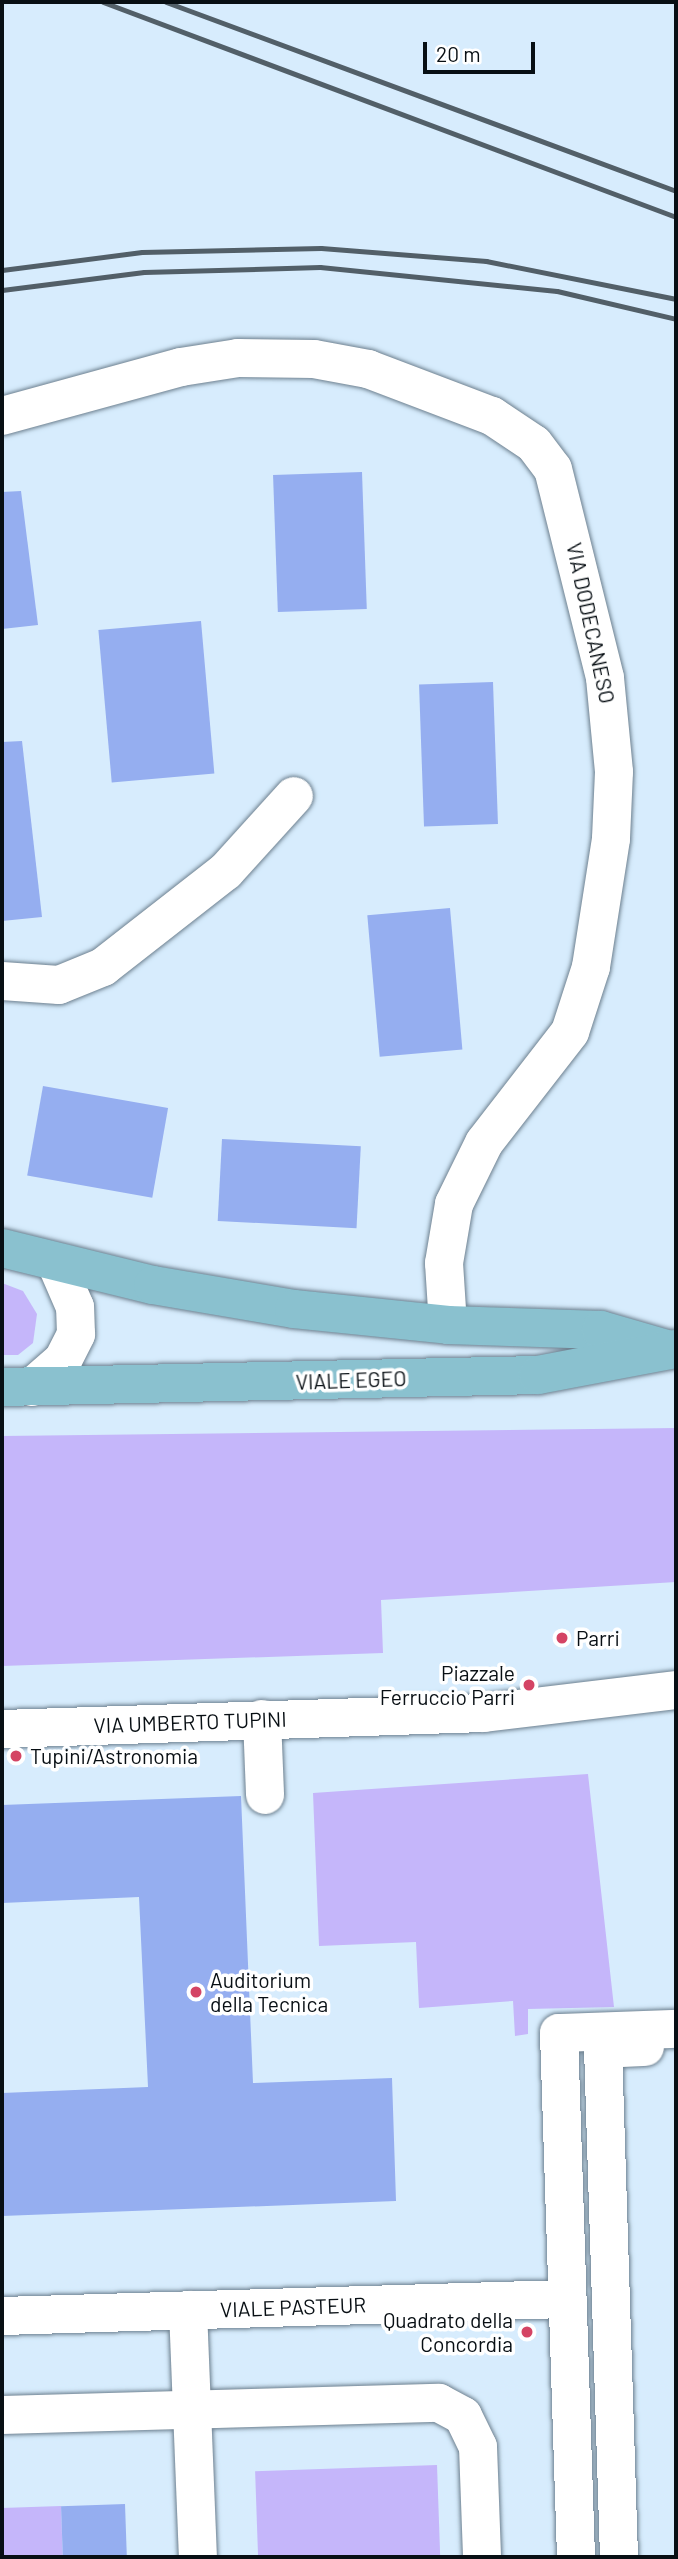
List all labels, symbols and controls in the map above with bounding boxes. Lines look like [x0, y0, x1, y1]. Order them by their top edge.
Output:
scale bar [426, 28, 538, 72]
text: 20 m [436, 41, 481, 66]
street label: VIA DODECANESO [562, 540, 620, 706]
street label: VIALE EGEO [295, 1365, 407, 1395]
place label: Parri [576, 1625, 620, 1651]
marker: Parri [554, 1630, 570, 1646]
place label: Piazzale Ferruccio Parri [380, 1660, 515, 1710]
marker: Piazzale Ferruccio Parri [521, 1677, 537, 1693]
street label: VIA UMBERTO TUPINI [93, 1706, 287, 1738]
place label: Tupini/Astronomia [30, 1743, 198, 1769]
marker: Tupini/Astronomia [8, 1748, 24, 1764]
place label: Auditorium della Tecnica [210, 1967, 328, 2017]
marker: Auditorium della Tecnica [188, 1984, 204, 2000]
street label: VIALE PASTEUR [219, 2292, 367, 2322]
place label: Quadrato della Concordia [383, 2307, 513, 2357]
marker: Quadrato della Concordia [519, 2324, 535, 2340]

